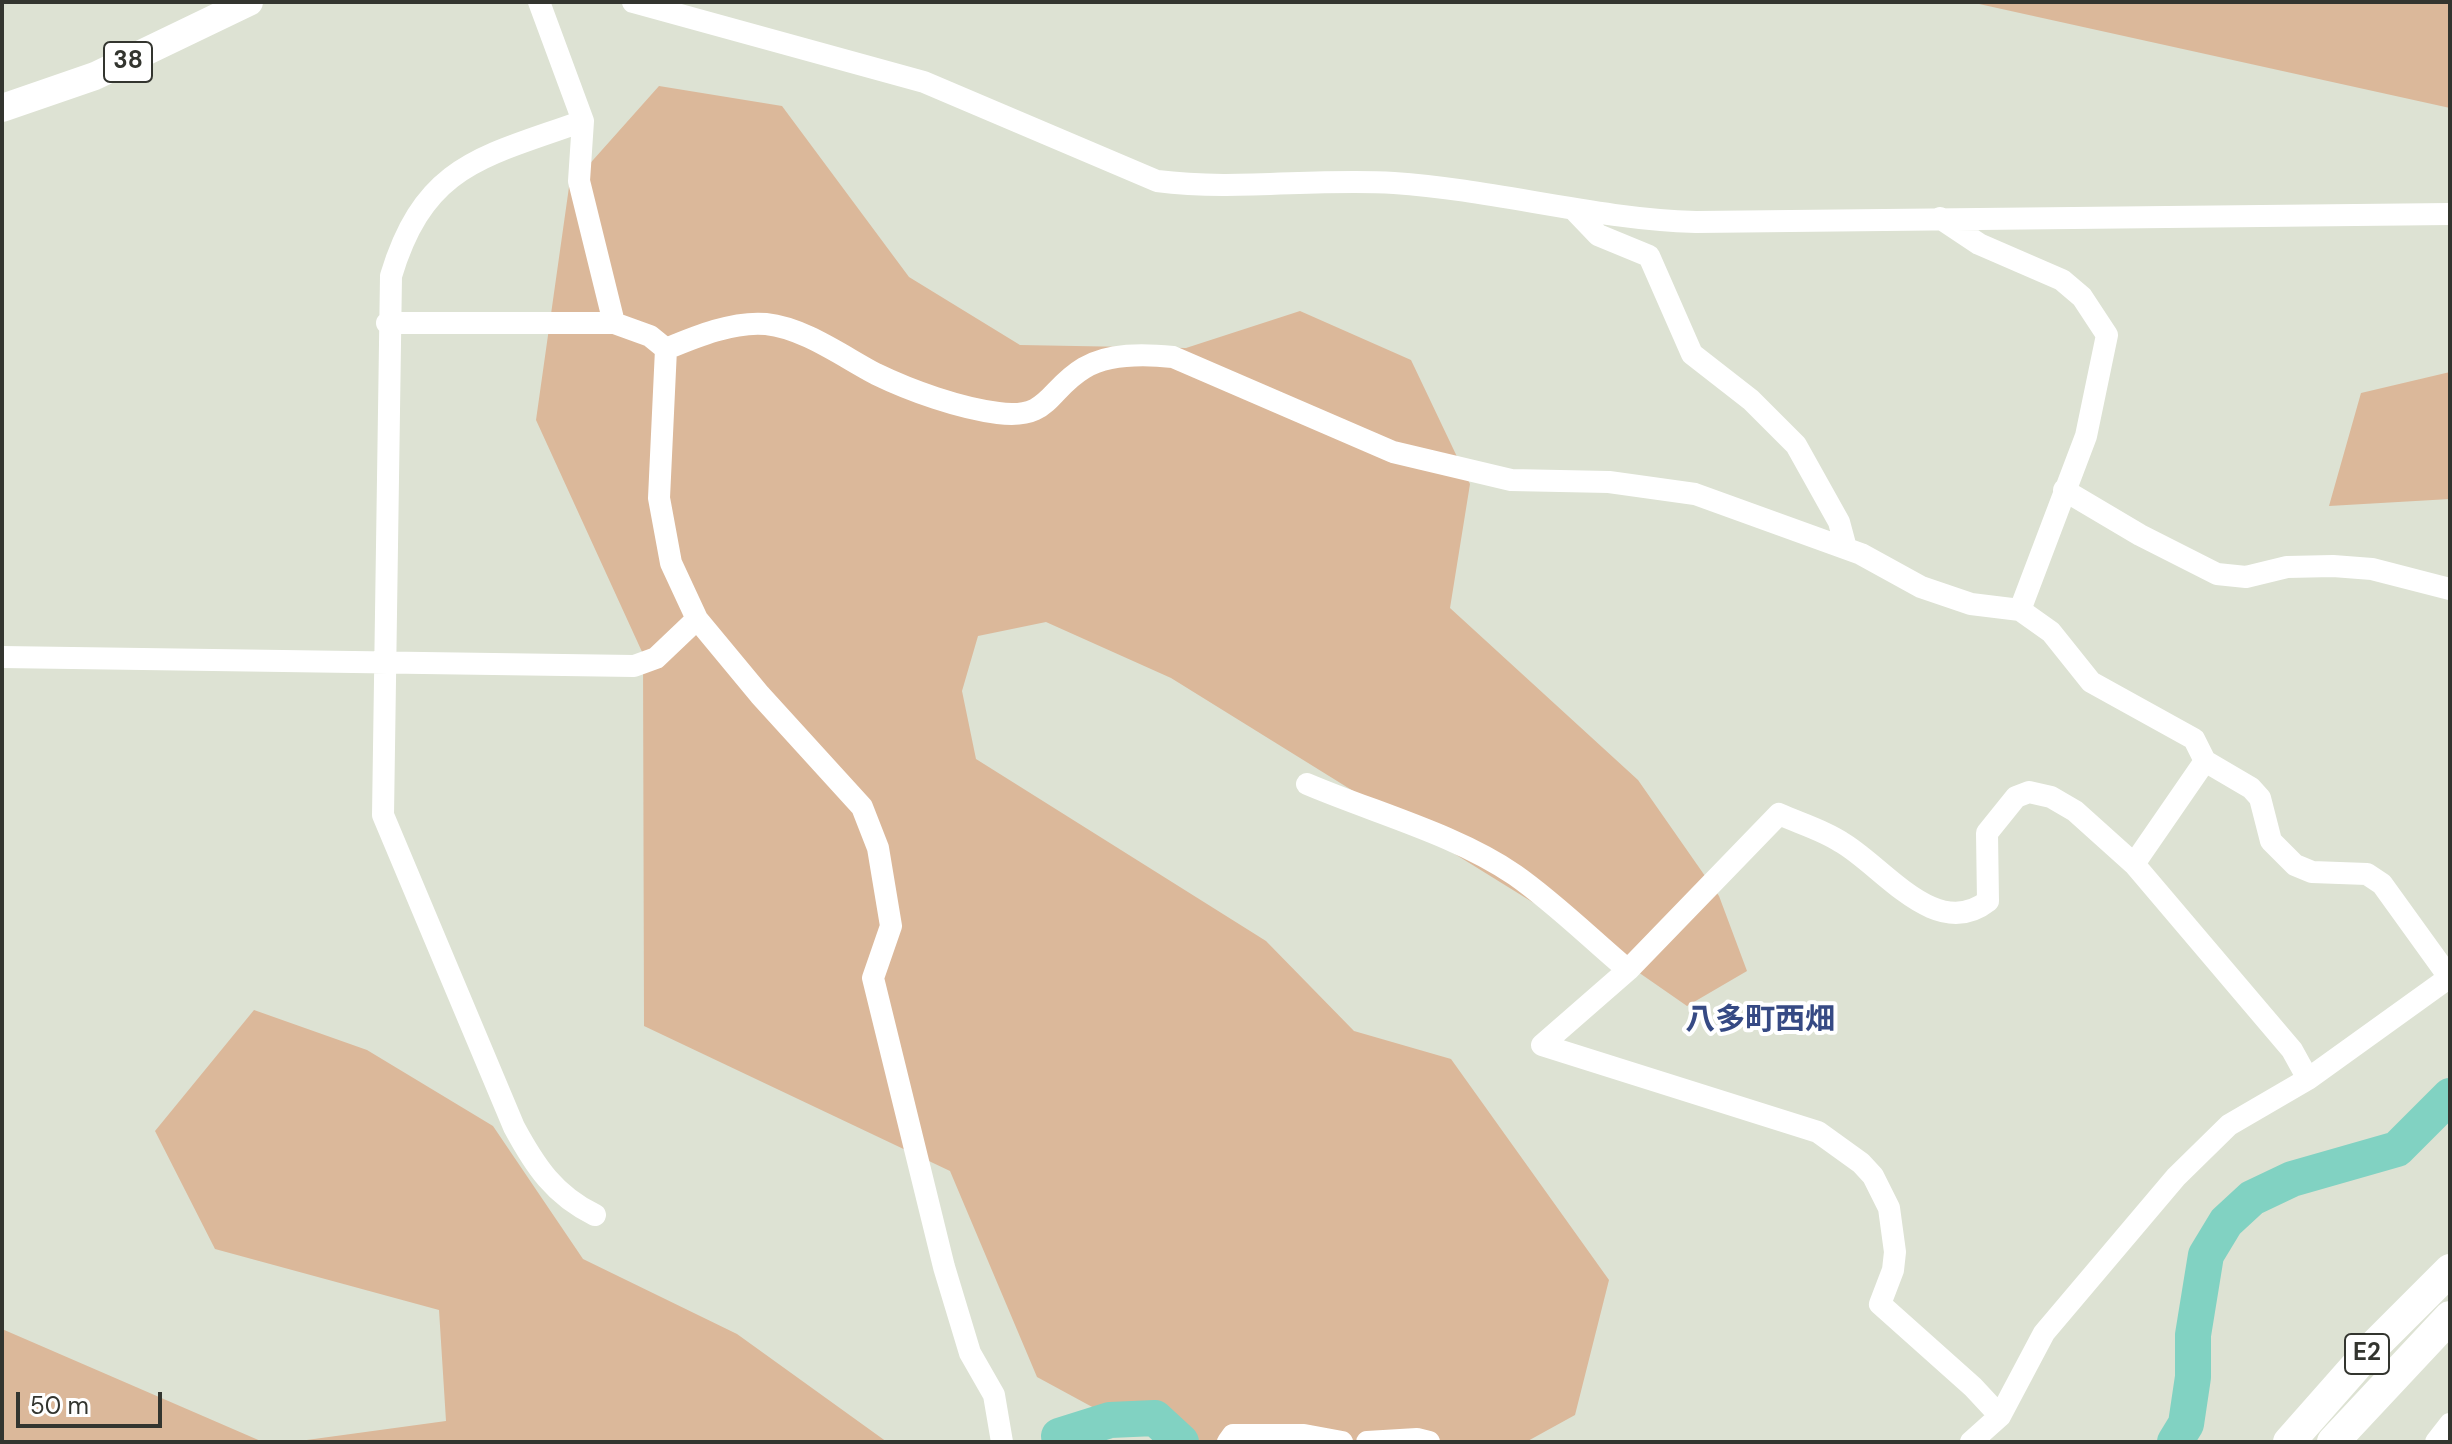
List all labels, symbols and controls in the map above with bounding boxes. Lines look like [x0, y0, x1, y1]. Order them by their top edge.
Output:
road number: 38 [104, 42, 152, 82]
district label: 八多町西畑 [1685, 1003, 1835, 1039]
road number: E2 [2345, 1334, 2389, 1374]
scale bar [20, 1376, 166, 1426]
text: 50 m [30, 1390, 89, 1421]

